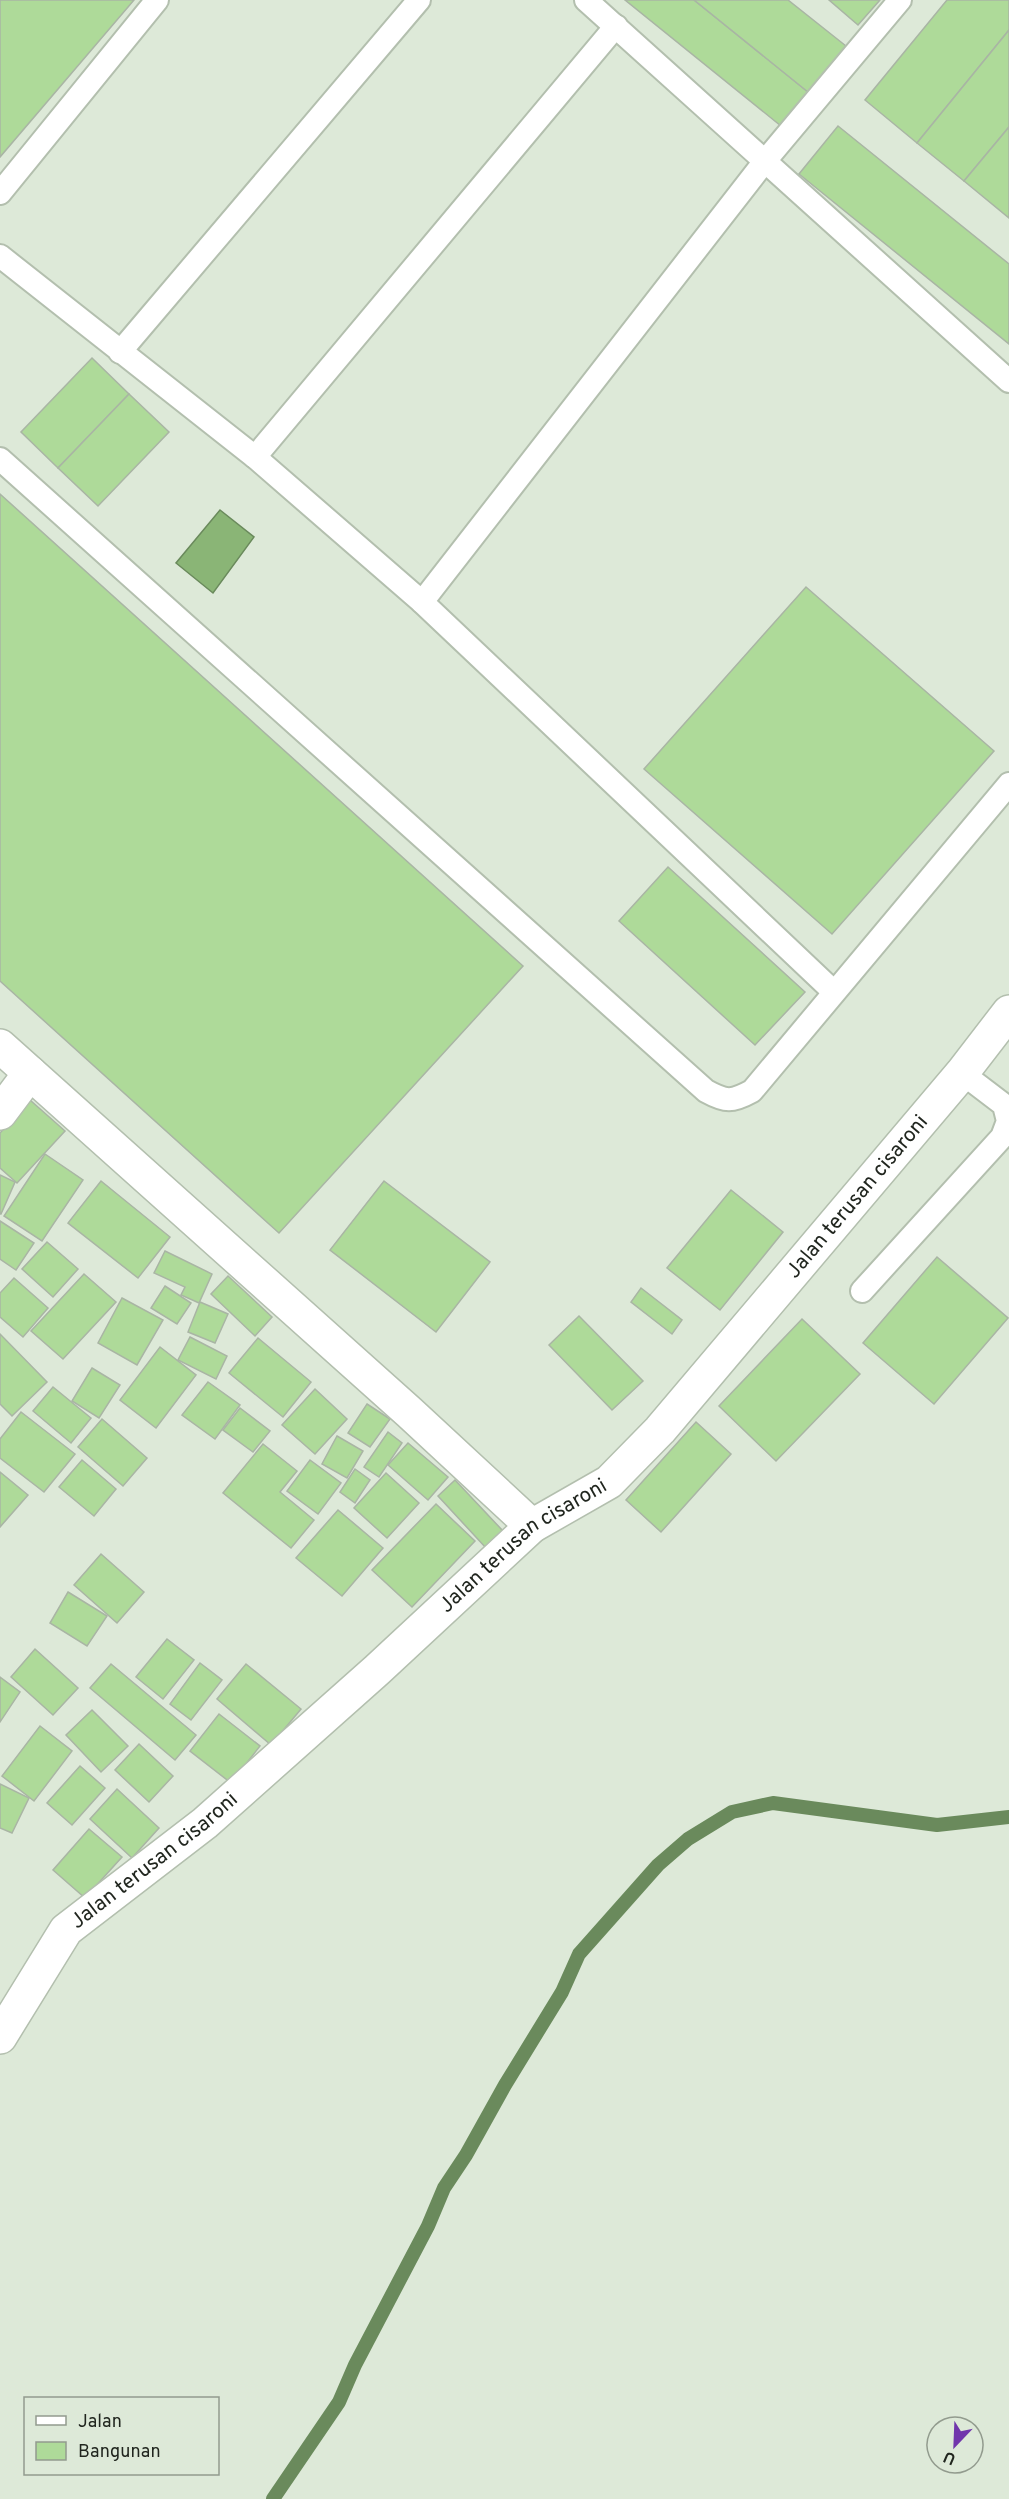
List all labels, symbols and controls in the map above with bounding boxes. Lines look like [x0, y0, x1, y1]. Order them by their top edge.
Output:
street label: Jalan terusan cisaroni [780, 1109, 934, 1284]
street label: Jalan terusan cisaroni [433, 1473, 612, 1619]
street label: Jalan terusan cisaroni [65, 1786, 244, 1935]
legend [24, 2397, 219, 2475]
text: Jalan [78, 2411, 122, 2434]
north arrow [925, 2415, 985, 2475]
text: Bangunan [78, 2441, 161, 2464]
text: U [941, 2446, 959, 2468]

